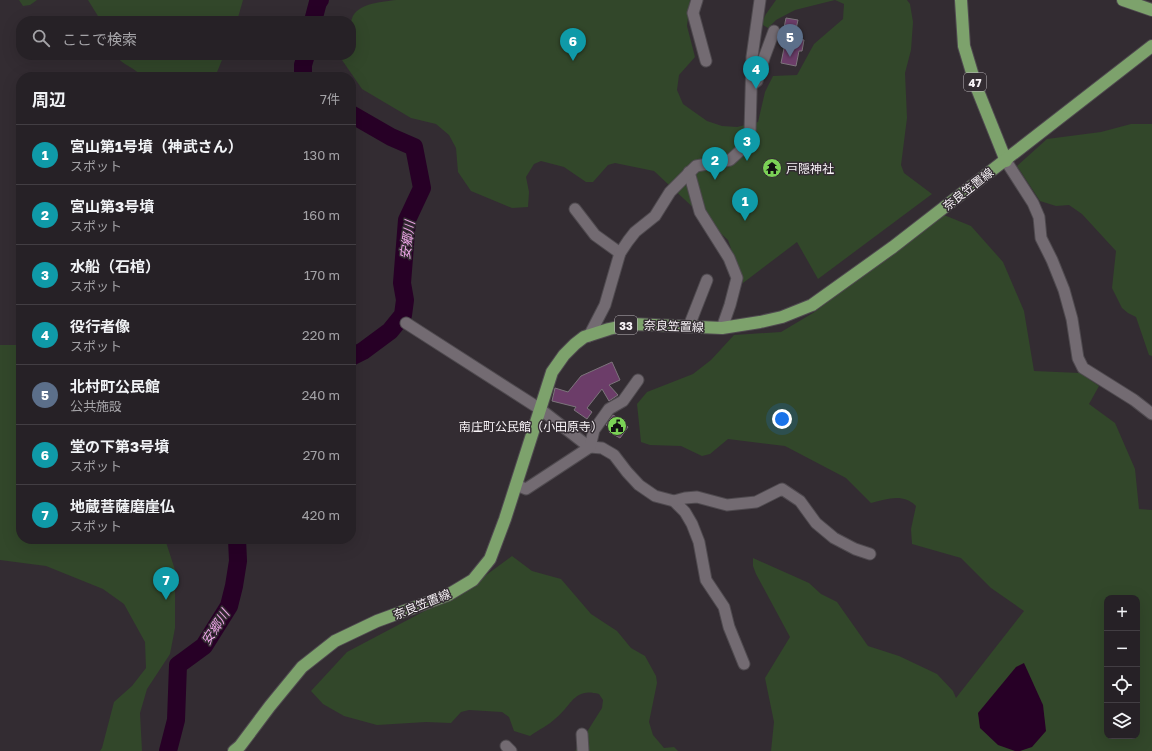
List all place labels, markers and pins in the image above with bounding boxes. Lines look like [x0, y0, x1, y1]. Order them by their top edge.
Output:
pin: 5 [777, 24, 803, 57]
pin: 6 [560, 28, 586, 61]
pin: 4 [743, 56, 769, 89]
pin: 3 [734, 128, 760, 161]
pin: 2 [702, 147, 728, 180]
temple icon: 戸隠神社 [761, 157, 783, 179]
place label: 戸隠神社 [786, 161, 834, 176]
pin: 1 [732, 188, 758, 221]
public building icon: 南庄町公民館（小田原寺） [606, 415, 628, 437]
place label: 南庄町公民館（小田原寺） [459, 419, 603, 434]
pin: 7 [153, 567, 179, 600]

